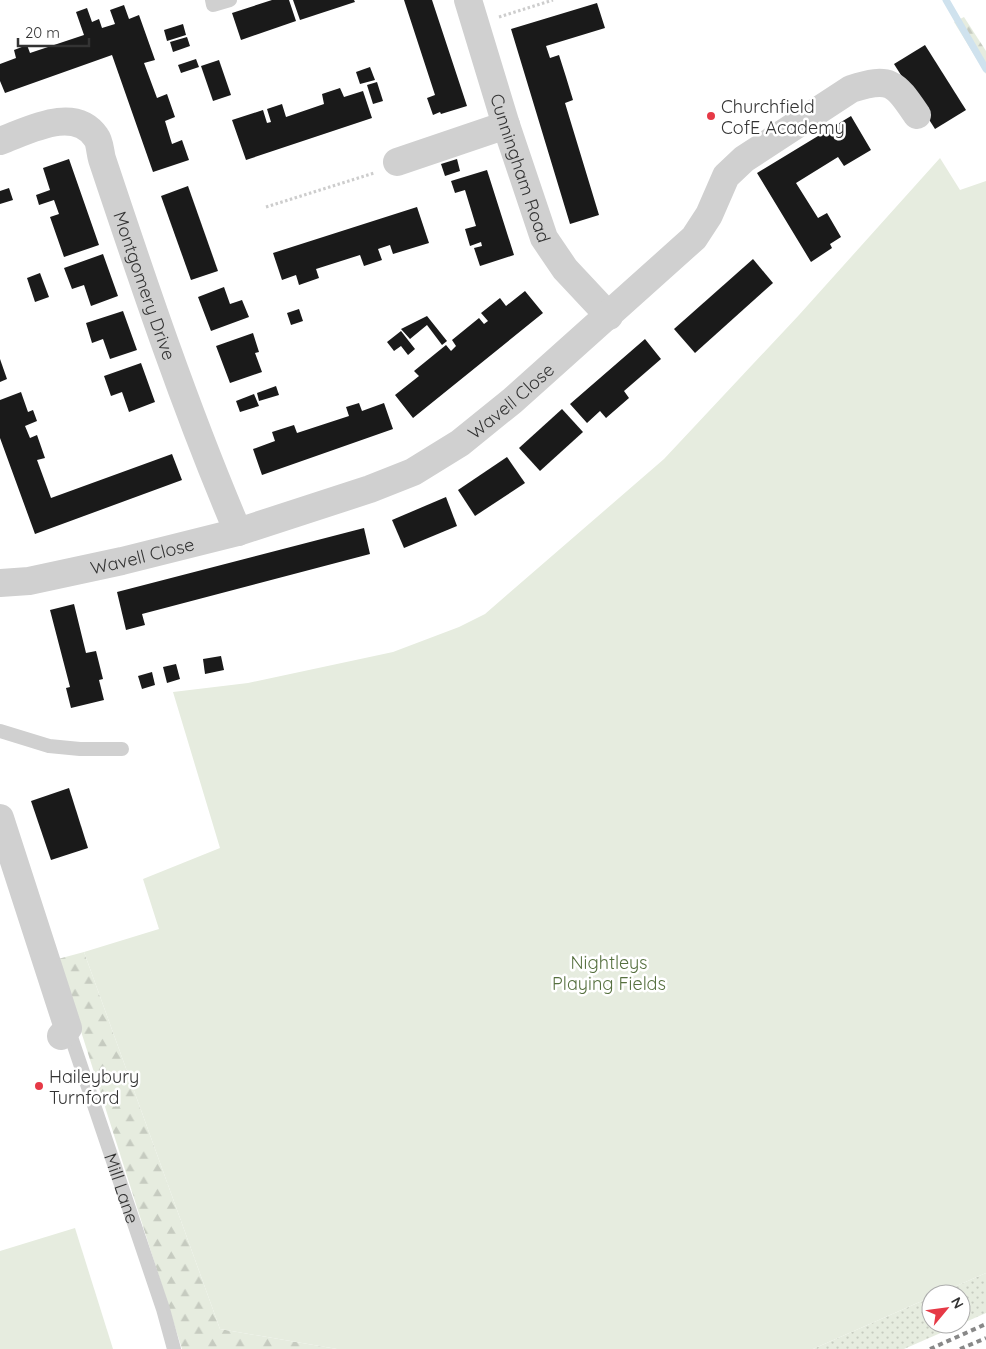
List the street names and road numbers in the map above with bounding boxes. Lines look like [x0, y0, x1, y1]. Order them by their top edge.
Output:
street label: Cunningham Road [486, 91, 556, 245]
street label: Montgomery Drive [109, 208, 181, 363]
street label: Wavell Close [463, 358, 558, 444]
street label: Wavell Close [88, 532, 196, 579]
street label: Mill Lane [100, 1150, 145, 1226]

